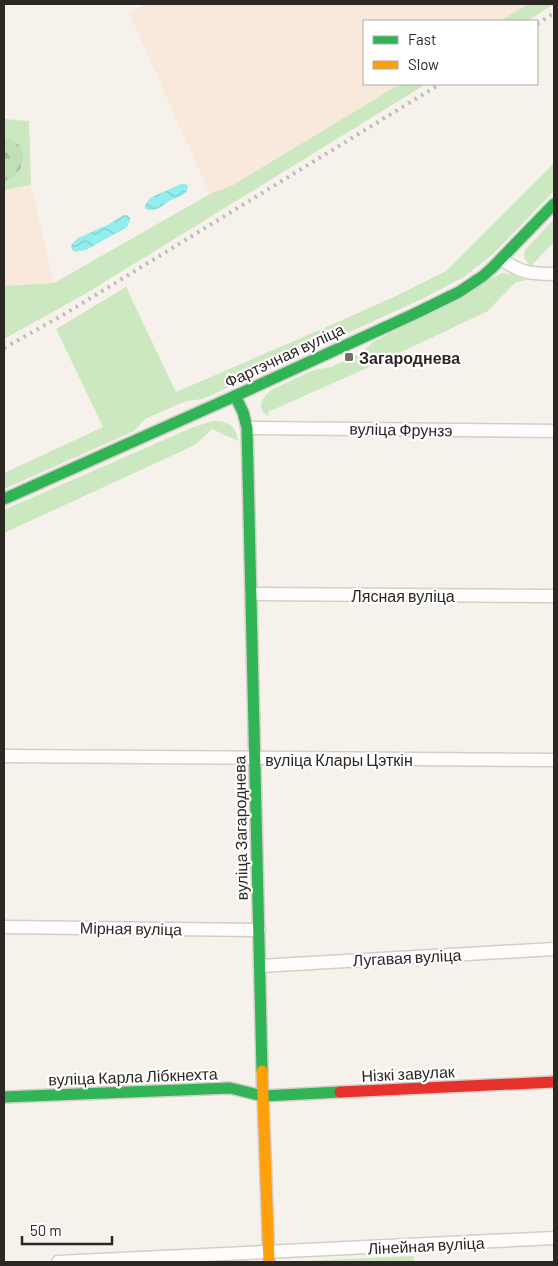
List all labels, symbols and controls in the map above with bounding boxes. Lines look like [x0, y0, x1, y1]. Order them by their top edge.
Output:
legend [363, 20, 538, 85]
text: Fast [408, 30, 436, 48]
text: Slow [408, 55, 439, 73]
street label: Фартэчная вуліца [221, 319, 347, 391]
place label: Загароднева [359, 348, 460, 367]
marker: Загароднева [343, 351, 355, 363]
street label: вуліца Фрунзэ [349, 419, 453, 439]
street label: Лясная вуліца [351, 586, 455, 605]
street label: вуліца Клары Цэткін [265, 750, 413, 769]
street label: вуліца Загароднева [229, 755, 251, 900]
street label: Мірная вуліца [80, 918, 182, 938]
street label: Лугавая вуліца [352, 945, 462, 969]
street label: Нізкі завулак [361, 1061, 456, 1085]
street label: вуліца Карла Лібкнехта [48, 1064, 218, 1088]
scale bar [22, 1214, 112, 1246]
text: 50 m [30, 1221, 62, 1239]
street label: Лінейная вуліца [367, 1232, 485, 1258]

